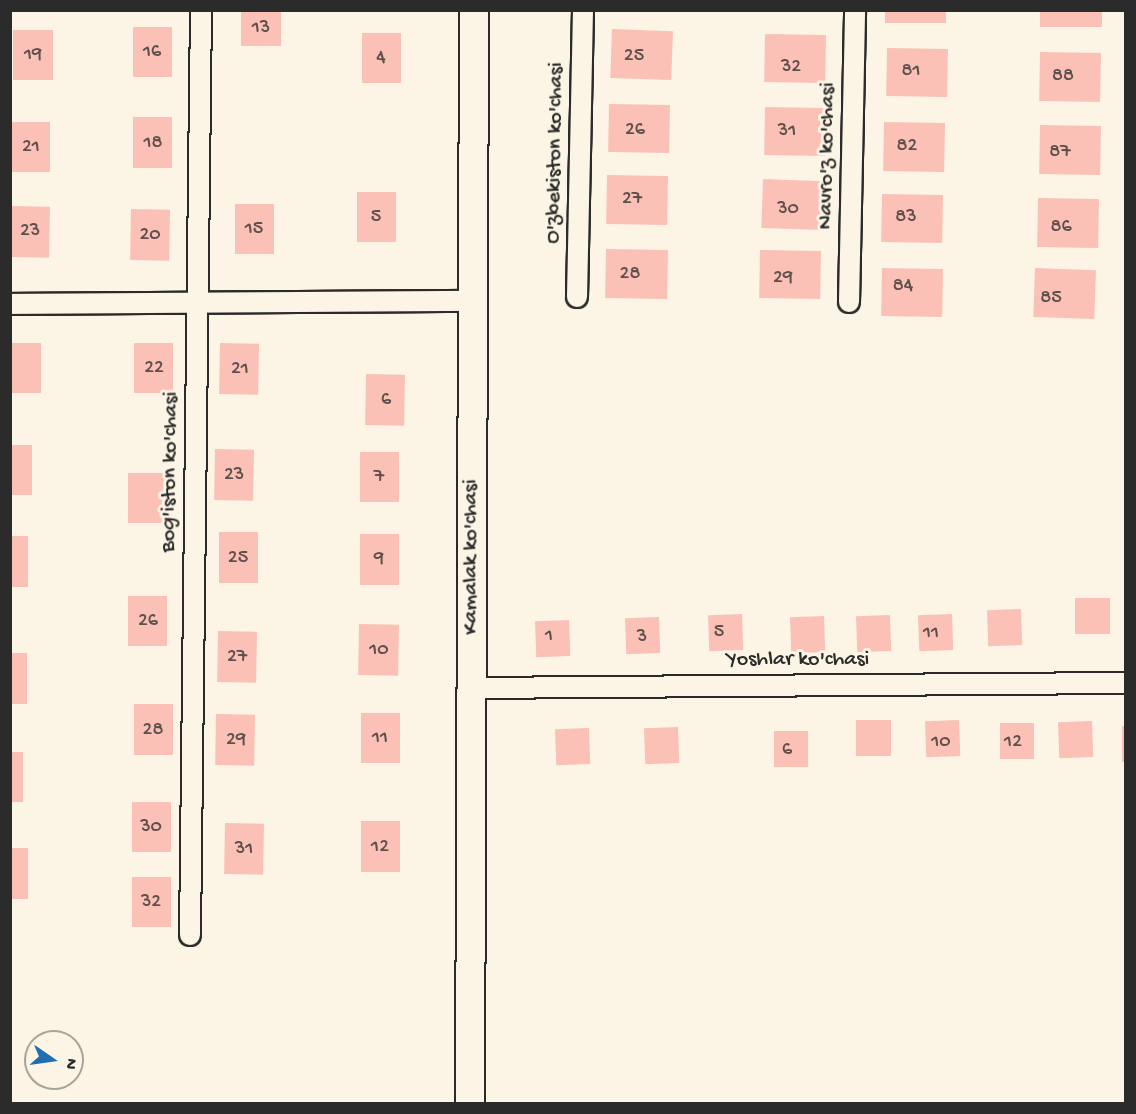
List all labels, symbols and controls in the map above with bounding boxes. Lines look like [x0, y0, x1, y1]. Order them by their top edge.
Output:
house number: 13 [252, 16, 270, 40]
house number: 16 [143, 40, 161, 64]
house number: 19 [24, 43, 42, 67]
house number: 25 [624, 44, 644, 68]
house number: 4 [376, 46, 386, 70]
house number: 32 [781, 55, 801, 79]
house number: 81 [901, 59, 921, 83]
street label: O'zbekiston ko'chasi [541, 62, 571, 244]
house number: 88 [1052, 64, 1074, 88]
street label: Navro'z ko'chasi [814, 82, 842, 230]
house number: 26 [625, 118, 645, 142]
house number: 31 [778, 119, 796, 143]
house number: 18 [143, 131, 163, 155]
house number: 82 [897, 134, 917, 158]
house number: 21 [22, 135, 40, 159]
house number: 87 [1049, 140, 1071, 164]
house number: 27 [622, 187, 642, 211]
house number: 30 [777, 197, 799, 221]
house number: 5 [371, 205, 381, 229]
house number: 83 [895, 205, 917, 229]
house number: 86 [1050, 215, 1072, 239]
house number: 15 [245, 217, 263, 241]
house number: 23 [20, 219, 40, 243]
house number: 20 [139, 223, 161, 247]
house number: 28 [620, 262, 640, 286]
house number: 29 [773, 266, 793, 290]
house number: 84 [893, 274, 913, 298]
house number: 85 [1040, 286, 1062, 310]
house number: 22 [144, 356, 164, 380]
house number: 21 [231, 357, 249, 381]
house number: 6 [381, 388, 391, 412]
street label: Bog'iston ko'chasi [156, 391, 186, 553]
house number: 23 [224, 463, 244, 487]
house number: 7 [374, 465, 384, 489]
street label: Kamalak ko'chasi [459, 479, 485, 635]
house number: 25 [228, 546, 248, 570]
house number: 9 [374, 547, 384, 571]
house number: 26 [138, 609, 158, 633]
house number: 5 [714, 620, 724, 644]
house number: 11 [923, 621, 939, 645]
house number: 1 [545, 624, 553, 648]
house number: 3 [637, 625, 647, 649]
house number: 10 [369, 638, 389, 662]
house number: 27 [227, 645, 247, 669]
street label: Yoshlar ko'chasi [727, 648, 869, 674]
house number: 28 [143, 718, 163, 742]
house number: 11 [372, 726, 388, 750]
house number: 29 [226, 728, 246, 752]
house number: 10 [931, 730, 951, 754]
house number: 12 [1004, 730, 1022, 754]
house number: 6 [782, 738, 792, 762]
house number: 30 [140, 815, 162, 839]
house number: 12 [371, 835, 389, 859]
house number: 31 [235, 837, 253, 861]
house number: 32 [141, 890, 161, 914]
north arrow [24, 1030, 84, 1090]
text: N [60, 1056, 81, 1071]

